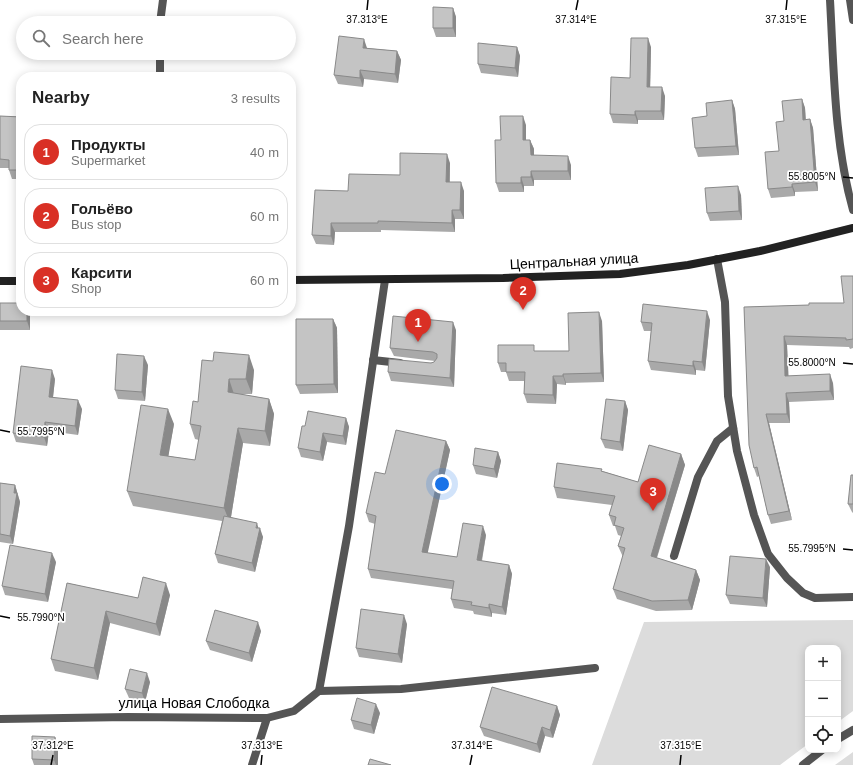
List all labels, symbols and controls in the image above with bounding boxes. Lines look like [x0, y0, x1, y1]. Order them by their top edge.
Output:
text: 37.313°E [346, 14, 388, 25]
text: 37.314°E [555, 14, 597, 25]
text: 37.315°E [765, 14, 807, 25]
search box [16, 16, 296, 60]
icon: search [30, 27, 52, 49]
text: Search here [62, 30, 144, 47]
text: Nearby [32, 88, 90, 107]
text: 3 results [231, 91, 280, 106]
text: Продукты [71, 136, 146, 153]
text: 1 [42, 145, 50, 160]
text: 40 m [250, 145, 279, 160]
text: Supermarket [71, 153, 145, 168]
text: 55.8005°N [788, 171, 836, 182]
text: Гольёво [71, 200, 133, 217]
text: 2 [42, 209, 50, 224]
text: 60 m [250, 209, 279, 224]
text: Bus stop [71, 217, 122, 232]
street label: Центральная улица [509, 250, 639, 272]
text: Карсити [71, 264, 132, 281]
text: 3 [42, 273, 50, 288]
text: 60 m [250, 273, 279, 288]
pin: 2 [510, 277, 536, 310]
text: Shop [71, 281, 101, 296]
pin: 1 [405, 309, 431, 342]
text: 55.8000°N [788, 357, 836, 368]
text: 55.7995°N [17, 426, 65, 437]
your location [432, 474, 452, 494]
pin: 3 [640, 478, 666, 511]
text: 55.7995°N [788, 543, 836, 554]
text: 55.7990°N [17, 612, 65, 623]
map controls [805, 645, 841, 753]
button: + [805, 645, 841, 681]
button: − [805, 681, 841, 717]
street label: улица Новая Слободка [119, 695, 270, 711]
button: locate [805, 717, 841, 753]
text: 37.312°E [32, 740, 74, 751]
text: 37.313°E [241, 740, 283, 751]
text: 37.314°E [451, 740, 493, 751]
text: 37.315°E [660, 740, 702, 751]

